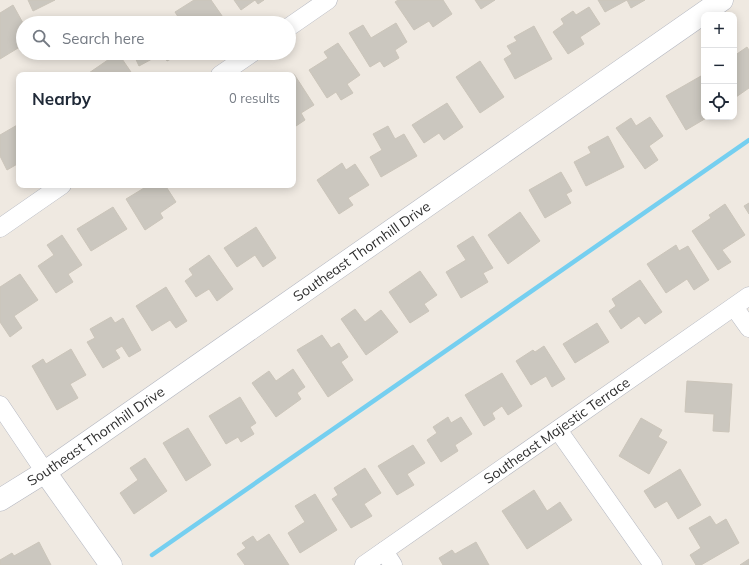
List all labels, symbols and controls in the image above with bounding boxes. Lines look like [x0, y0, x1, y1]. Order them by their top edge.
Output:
map controls [701, 12, 737, 120]
button: + [701, 12, 737, 48]
search box [16, 16, 296, 60]
icon: search [30, 27, 52, 49]
text: Search here [62, 29, 144, 48]
button: − [701, 48, 737, 84]
button: locate [701, 84, 737, 120]
text: Nearby [32, 88, 91, 109]
text: 0 results [229, 90, 280, 106]
street label: Southeast Thornhill Drive [290, 197, 434, 305]
street label: Southeast Majestic Terrace [480, 373, 633, 488]
street label: Southeast Thornhill Drive [24, 382, 168, 490]

